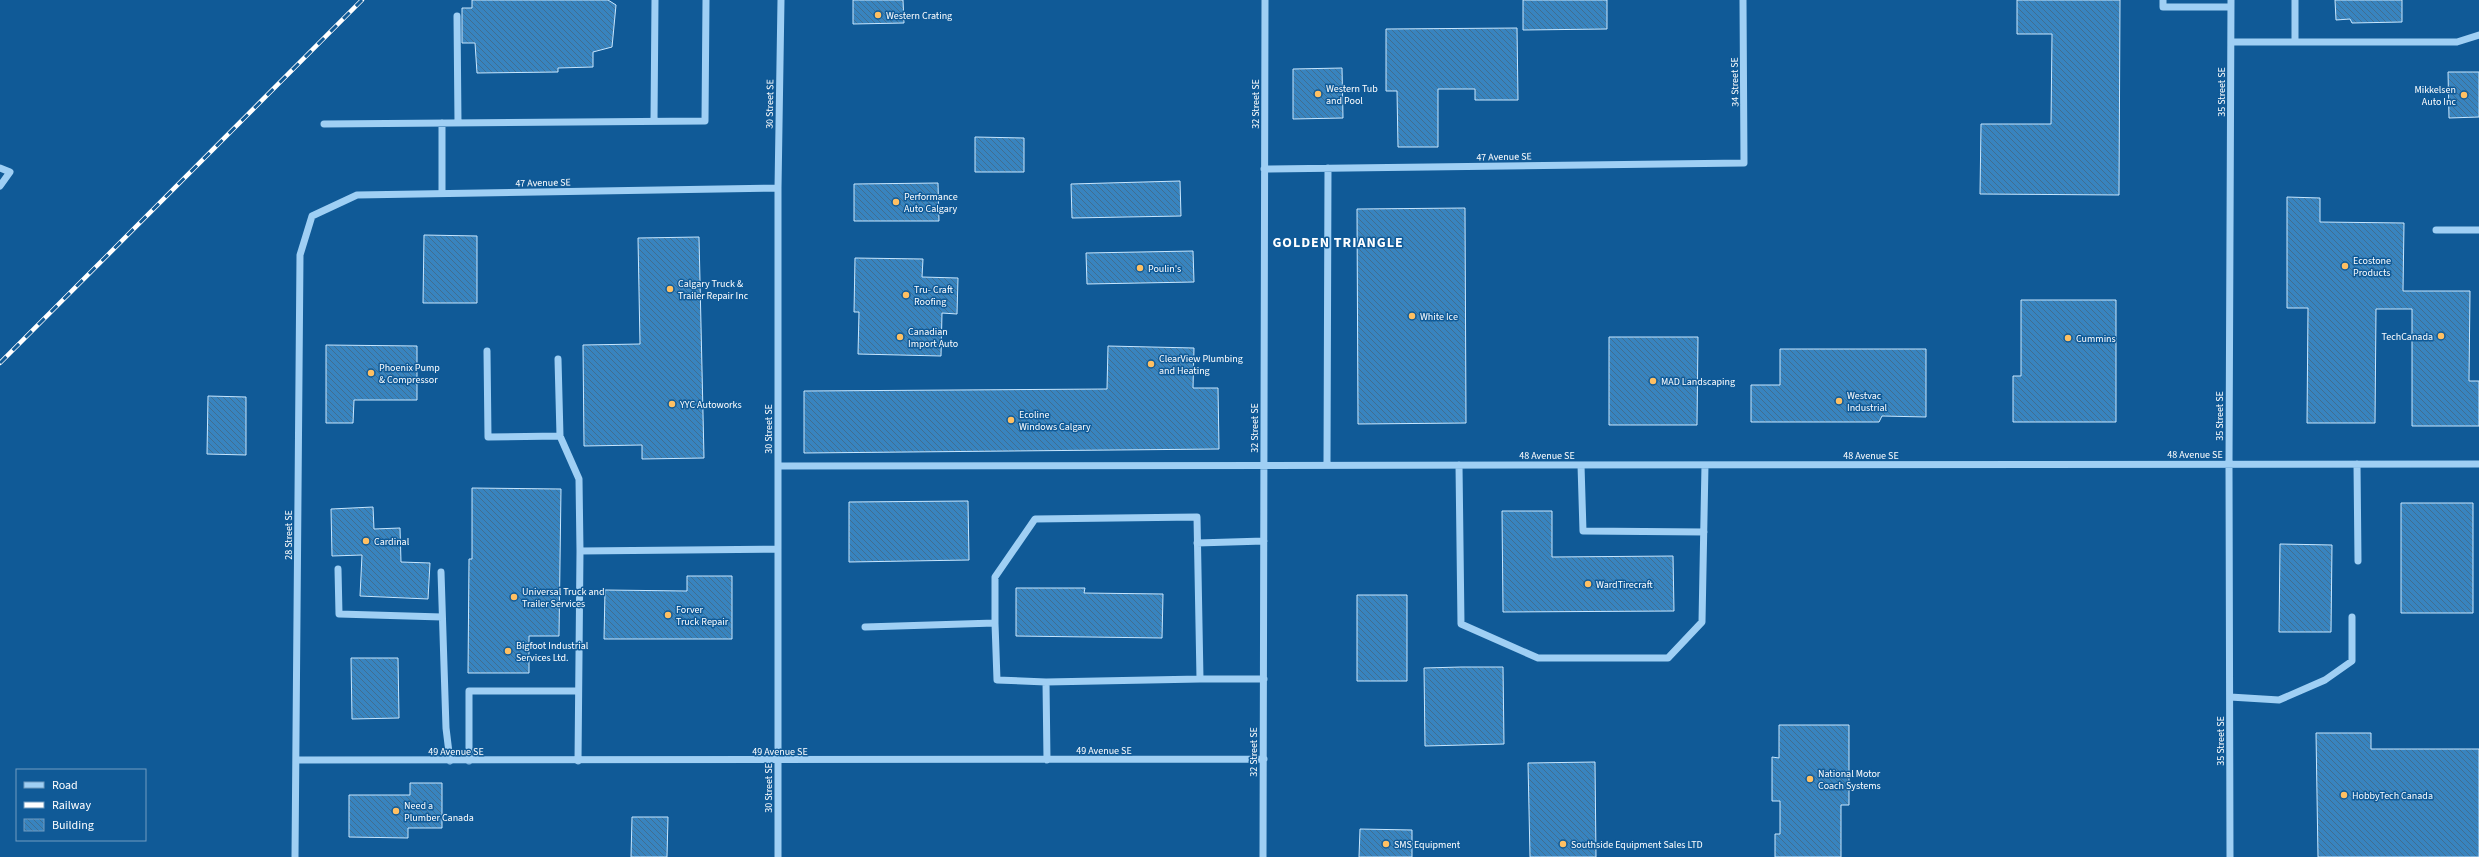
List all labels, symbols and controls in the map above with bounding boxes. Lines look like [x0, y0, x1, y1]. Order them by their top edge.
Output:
place label: Western Crating [886, 9, 952, 23]
marker: Western Crating [873, 10, 883, 20]
street label: 34 Street SE [1728, 57, 1742, 107]
street label: 35 Street SE [2215, 67, 2229, 117]
street label: 30 Street SE [763, 79, 777, 129]
street label: 32 Street SE [1249, 79, 1263, 129]
place label: Western Tub and Pool [1326, 82, 1378, 108]
place label: Mikkelsen Auto Inc [2414, 83, 2456, 109]
marker: Western Tub and Pool [1313, 89, 1323, 99]
marker: Mikkelsen Auto Inc [2459, 90, 2469, 100]
street label: 47 Avenue SE [1476, 150, 1532, 164]
street label: 47 Avenue SE [515, 176, 571, 190]
place label: Performance Auto Calgary [904, 190, 958, 216]
marker: Performance Auto Calgary [891, 197, 901, 207]
district label: GOLDEN TRIANGLE [1272, 233, 1404, 253]
place label: Ecostone Products [2353, 254, 2391, 280]
marker: Ecostone Products [2340, 261, 2350, 271]
place label: Poulin's [1148, 262, 1181, 276]
marker: Poulin's [1135, 263, 1145, 273]
place label: Calgary Truck & Trailer Repair Inc [678, 277, 749, 303]
place label: Tru- Craft Roofing [914, 283, 953, 309]
marker: Calgary Truck & Trailer Repair Inc [665, 284, 675, 294]
marker: Tru- Craft Roofing [901, 290, 911, 300]
place label: White Ice [1420, 310, 1458, 324]
marker: White Ice [1407, 311, 1417, 321]
place label: Canadian Import Auto [908, 325, 958, 351]
place label: TechCanada [2381, 330, 2433, 344]
marker: TechCanada [2436, 331, 2446, 341]
marker: Canadian Import Auto [895, 332, 905, 342]
place label: Cummins [2076, 332, 2116, 346]
marker: Cummins [2063, 333, 2073, 343]
place label: ClearView Plumbing and Heating [1159, 352, 1243, 378]
marker: ClearView Plumbing and Heating [1146, 359, 1156, 369]
place label: Phoenix Pump & Compressor [379, 361, 440, 387]
marker: Phoenix Pump & Compressor [366, 368, 376, 378]
place label: MAD Landscaping [1661, 375, 1735, 389]
marker: MAD Landscaping [1648, 376, 1658, 386]
place label: Westvac Industrial [1847, 389, 1887, 415]
street label: 35 Street SE [2213, 391, 2227, 441]
marker: Westvac Industrial [1834, 396, 1844, 406]
place label: YYC Autoworks [679, 398, 742, 412]
marker: YYC Autoworks [667, 399, 677, 409]
street label: 32 Street SE [1248, 403, 1262, 453]
street label: 30 Street SE [762, 404, 776, 454]
place label: Ecoline Windows Calgary [1019, 408, 1091, 434]
marker: Ecoline Windows Calgary [1006, 415, 1016, 425]
street label: 48 Avenue SE [2167, 448, 2223, 462]
street label: 48 Avenue SE [1519, 449, 1575, 463]
street label: 48 Avenue SE [1843, 449, 1899, 463]
street label: 28 Street SE [282, 510, 296, 560]
place label: Cardinal [374, 535, 410, 549]
marker: Cardinal [361, 536, 371, 546]
place label: WardTirecraft [1596, 578, 1653, 592]
marker: WardTirecraft [1583, 579, 1593, 589]
place label: Universal Truck and Trailer Services [522, 585, 605, 611]
marker: Universal Truck and Trailer Services [509, 592, 519, 602]
place label: Forver Truck Repair [676, 603, 729, 629]
marker: Forver Truck Repair [663, 610, 673, 620]
place label: Bigfoot Industrial Services Ltd. [516, 639, 589, 665]
marker: Bigfoot Industrial Services Ltd. [503, 646, 513, 656]
street label: 35 Street SE [2214, 716, 2228, 766]
street label: 32 Street SE [1247, 727, 1261, 777]
street label: 49 Avenue SE [1076, 744, 1132, 758]
street label: 49 Avenue SE [428, 745, 484, 759]
street label: 49 Avenue SE [752, 745, 808, 759]
street label: 30 Street SE [762, 763, 776, 813]
place label: National Motor Coach Systems [1818, 767, 1881, 793]
legend [16, 769, 146, 841]
marker: National Motor Coach Systems [1805, 774, 1815, 784]
text: Road [52, 777, 78, 794]
place label: HobbyTech Canada [2352, 789, 2433, 803]
marker: HobbyTech Canada [2339, 790, 2349, 800]
text: Railway [52, 797, 91, 814]
place label: Need a Plumber Canada [404, 799, 474, 825]
marker: Need a Plumber Canada [391, 806, 401, 816]
text: Building [52, 817, 94, 834]
place label: SMS Equipment [1394, 838, 1461, 852]
place label: Southside Equipment Sales LTD [1571, 838, 1703, 852]
marker: SMS Equipment [1381, 839, 1391, 849]
marker: Southside Equipment Sales LTD [1558, 839, 1568, 849]

